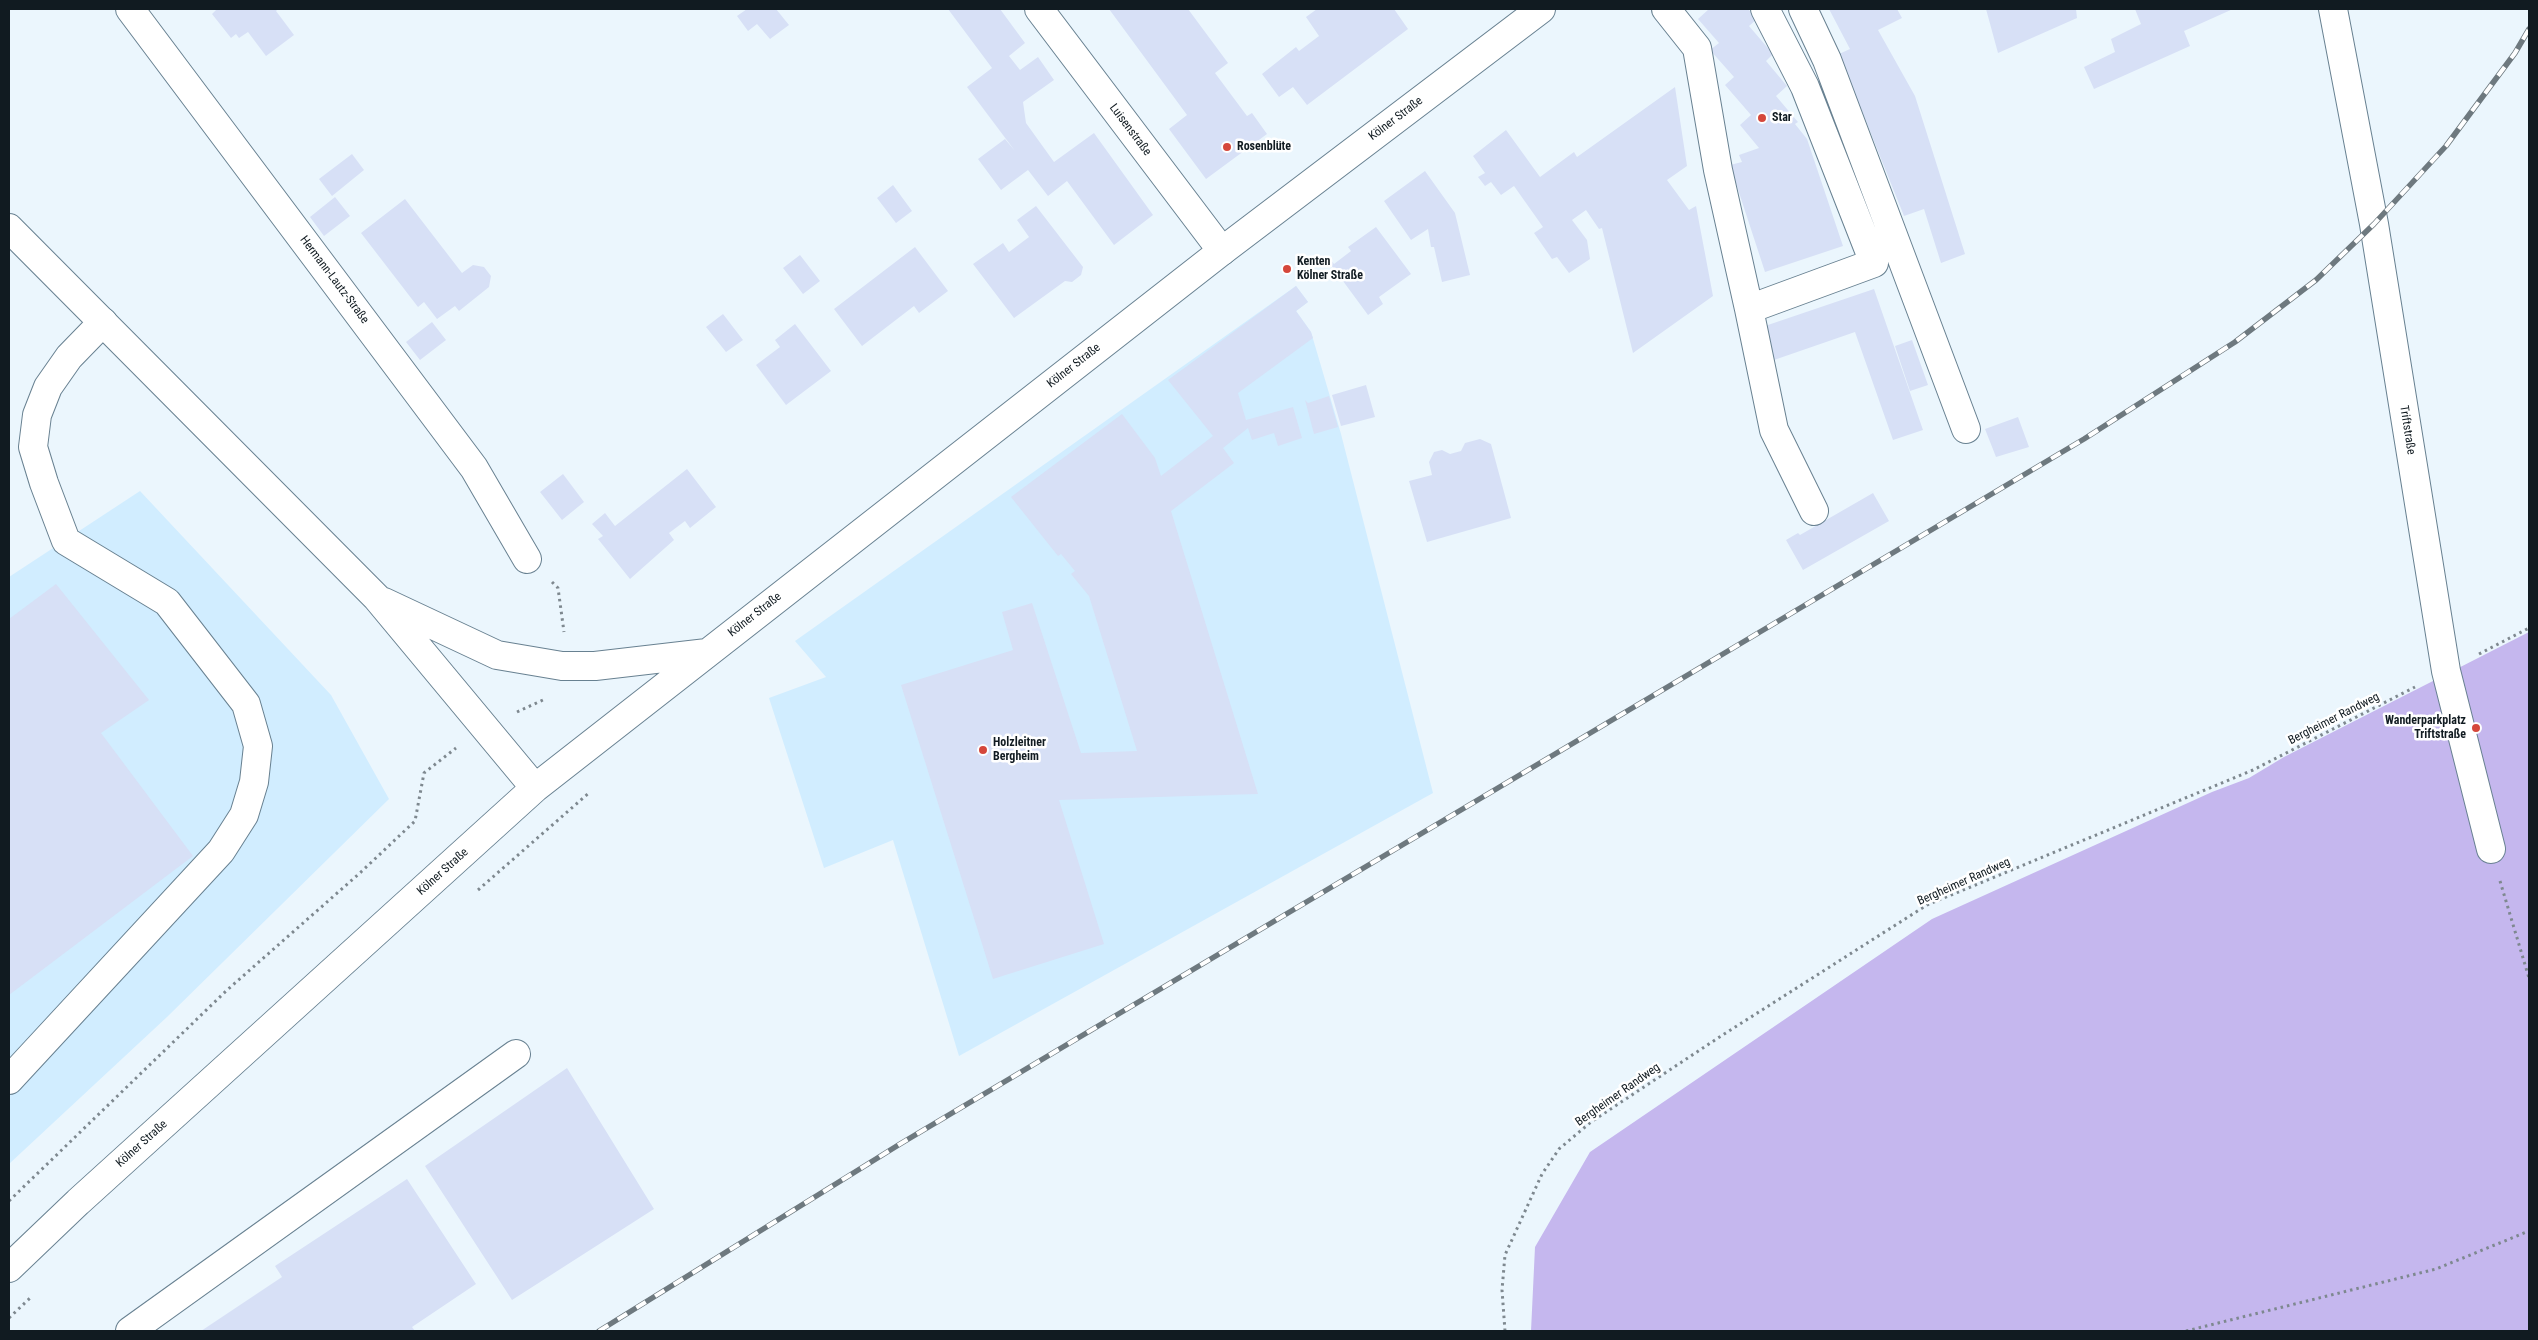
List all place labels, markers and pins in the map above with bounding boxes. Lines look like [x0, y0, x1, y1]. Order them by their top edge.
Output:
place label: Star [1772, 111, 1792, 125]
marker: Star [1756, 112, 1768, 124]
place label: Rosenblüte [1237, 140, 1291, 154]
marker: Rosenblüte [1221, 141, 1233, 153]
place label: Kenten Kölner Straße [1297, 255, 1363, 283]
marker: Kenten Kölner Straße [1281, 263, 1293, 275]
place label: Wanderparkplatz Triftstraße [2385, 714, 2466, 742]
marker: Wanderparkplatz Triftstraße [2470, 722, 2482, 734]
place label: Holzleitner Bergheim [993, 736, 1046, 764]
marker: Holzleitner Bergheim [977, 744, 989, 756]

